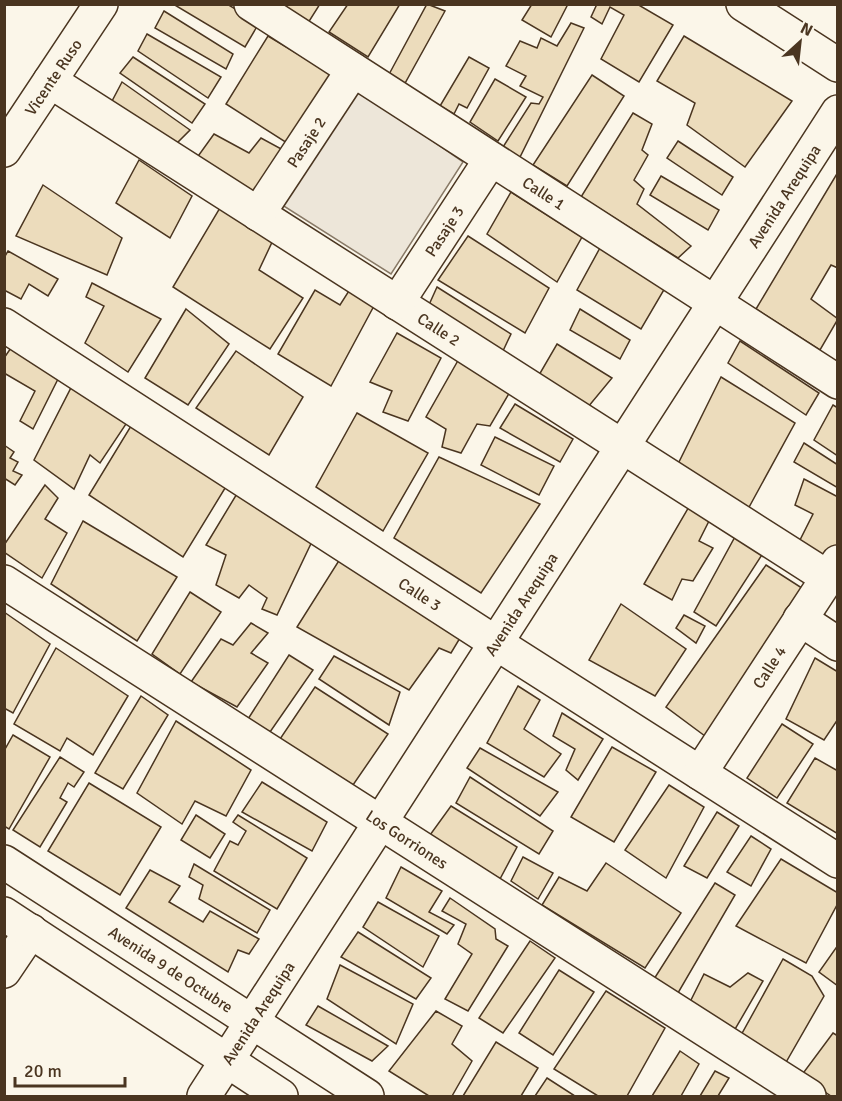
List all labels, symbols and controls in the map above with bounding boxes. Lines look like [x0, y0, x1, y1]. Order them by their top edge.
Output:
north arrow [770, 12, 830, 72]
text: N [797, 18, 816, 41]
street label: Vicente Ruso [21, 35, 87, 120]
street label: Pasaje 2 [283, 113, 331, 172]
street label: Avenida Arequipa [744, 141, 826, 252]
street label: Calle 1 [518, 173, 569, 215]
street label: Pasaje 3 [421, 202, 469, 261]
street label: Calle 2 [413, 309, 464, 351]
street label: Avenida Arequipa [481, 549, 563, 660]
street label: Calle 3 [394, 574, 445, 616]
street label: Calle 4 [749, 642, 791, 693]
street label: Los Gorriones [362, 806, 451, 874]
street label: Avenida 9 de Octubre [104, 922, 236, 1018]
street label: Avenida Arequipa [218, 958, 300, 1069]
scale bar [15, 1050, 124, 1088]
text: 20 m [24, 1060, 62, 1082]

